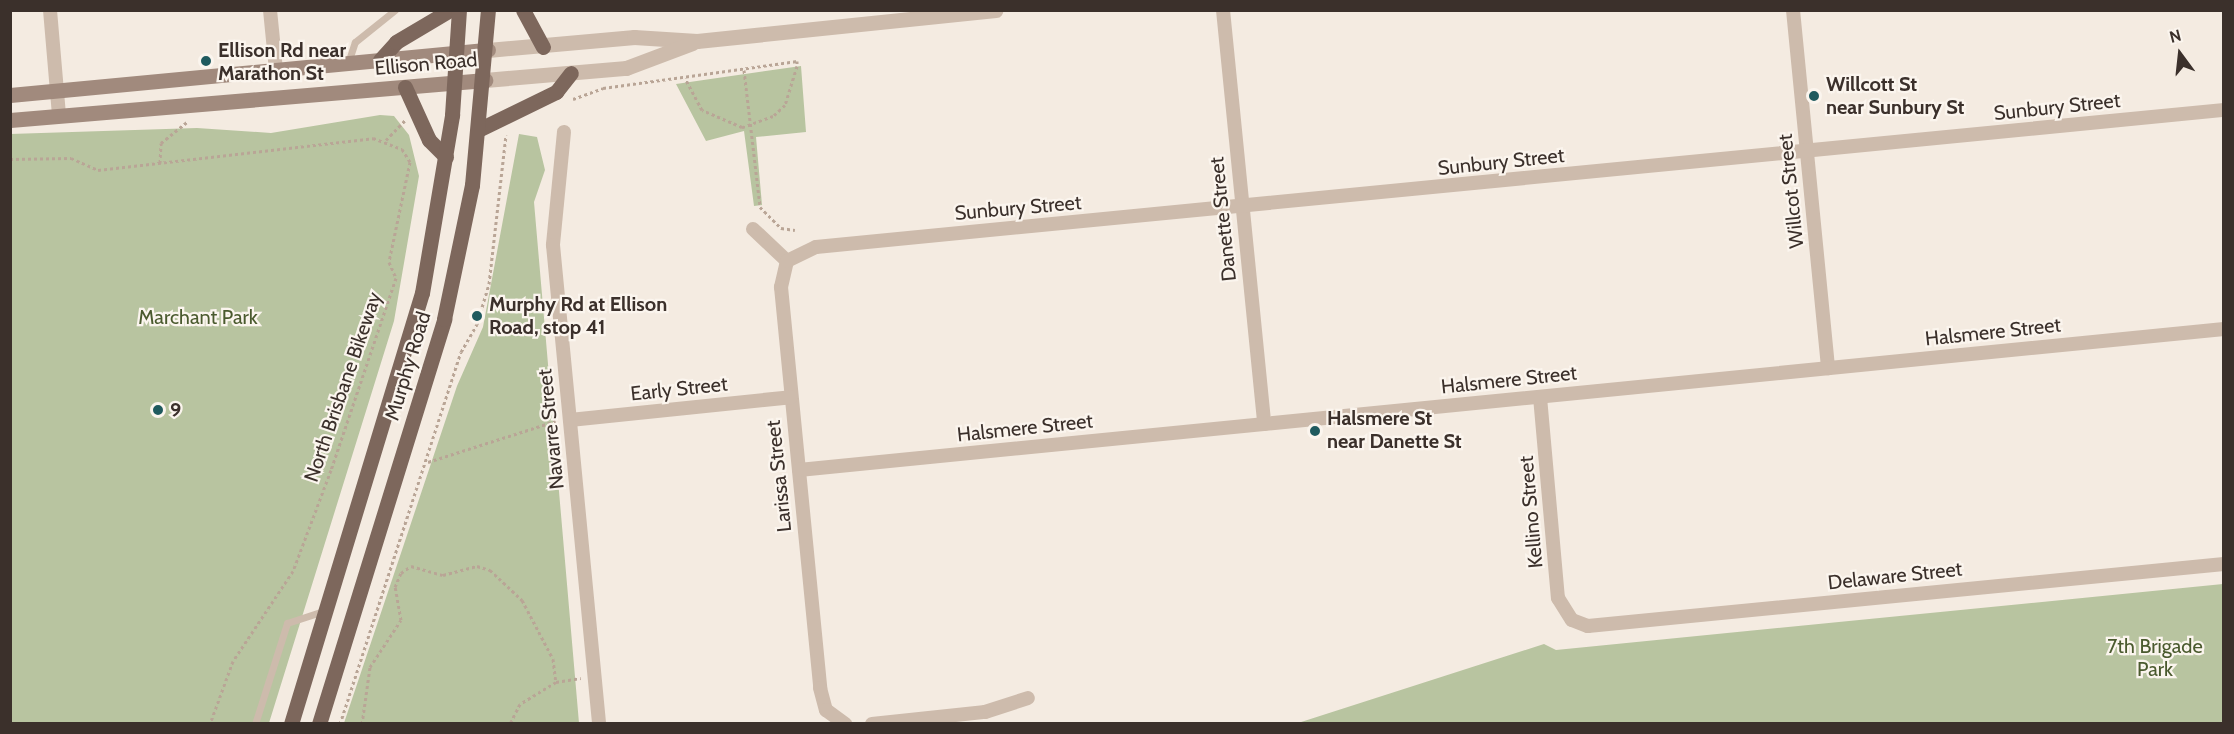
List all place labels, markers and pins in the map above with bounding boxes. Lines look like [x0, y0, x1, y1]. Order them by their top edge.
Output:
place label: Ellison Rd near Marathon St [218, 38, 346, 85]
marker: Ellison Rd near Marathon St [199, 54, 213, 68]
place label: Willcott St near Sunbury St [1826, 72, 1964, 119]
marker: Willcott St near Sunbury St [1807, 89, 1821, 103]
place label: Murphy Rd at Ellison Road, stop 41 [489, 292, 667, 339]
marker: Murphy Rd at Ellison Road, stop 41 [470, 309, 484, 323]
place label: 9 [170, 398, 181, 422]
marker: 9 [151, 403, 165, 417]
place label: Halsmere St near Danette St [1327, 407, 1462, 454]
marker: Halsmere St near Danette St [1308, 424, 1322, 438]

